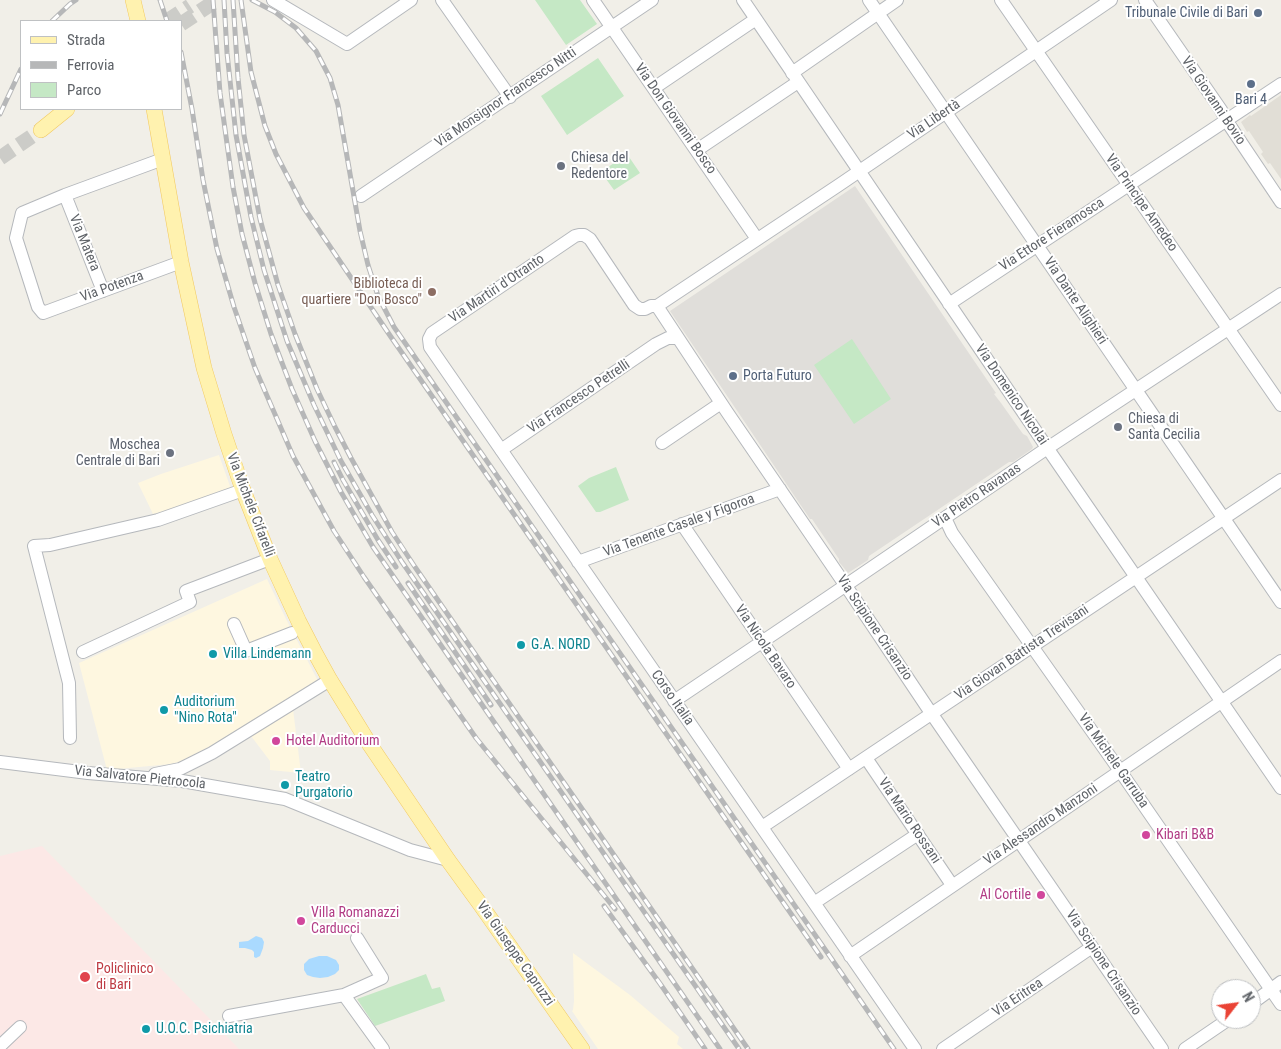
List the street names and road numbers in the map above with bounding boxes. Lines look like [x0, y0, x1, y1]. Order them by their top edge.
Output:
street label: Via Monsignor Francesco Nitti [432, 44, 580, 152]
street label: Via Giovanni Bovio [1177, 54, 1249, 148]
street label: Via Don Giovanni Bosco [630, 60, 720, 178]
street label: Via Libertà [905, 96, 963, 144]
street label: Via Principe Amedeo [1101, 151, 1181, 255]
street label: Via Ettore Fieramosca [997, 195, 1107, 275]
street label: Via Matera [65, 212, 103, 274]
street label: Via Martiri d'Otranto [446, 251, 548, 327]
street label: Via Dante Alighieri [1040, 254, 1110, 348]
street label: Via Potenza [78, 268, 146, 306]
street label: Via Domenico Nicolai [971, 341, 1051, 449]
street label: Via Francesco Petrelli [525, 357, 633, 437]
street label: Via Michele Cifarelli [222, 451, 278, 559]
street label: Via Pietro Ravanas [929, 460, 1025, 532]
street label: Via Tenente Casale y Figoroa [601, 491, 757, 561]
street label: Via Scipione Crisanzio [833, 572, 915, 684]
street label: Via Nicola Bavaro [731, 602, 799, 692]
street label: Via Giovan Battista Trevisani [952, 602, 1092, 704]
street label: Corso Italia [647, 667, 697, 729]
street label: Via Michele Garruba [1074, 711, 1152, 811]
street label: Via Salvatore Pietrocola [74, 763, 206, 793]
street label: Via Mario Rossani [874, 775, 944, 867]
street label: Via Alessandro Manzoni [981, 781, 1101, 869]
street label: Via Giuseppe Capruzzi [473, 898, 557, 1010]
street label: Via Scipione Crisanzio [1062, 907, 1144, 1019]
street label: Via Eritrea [990, 975, 1046, 1021]

